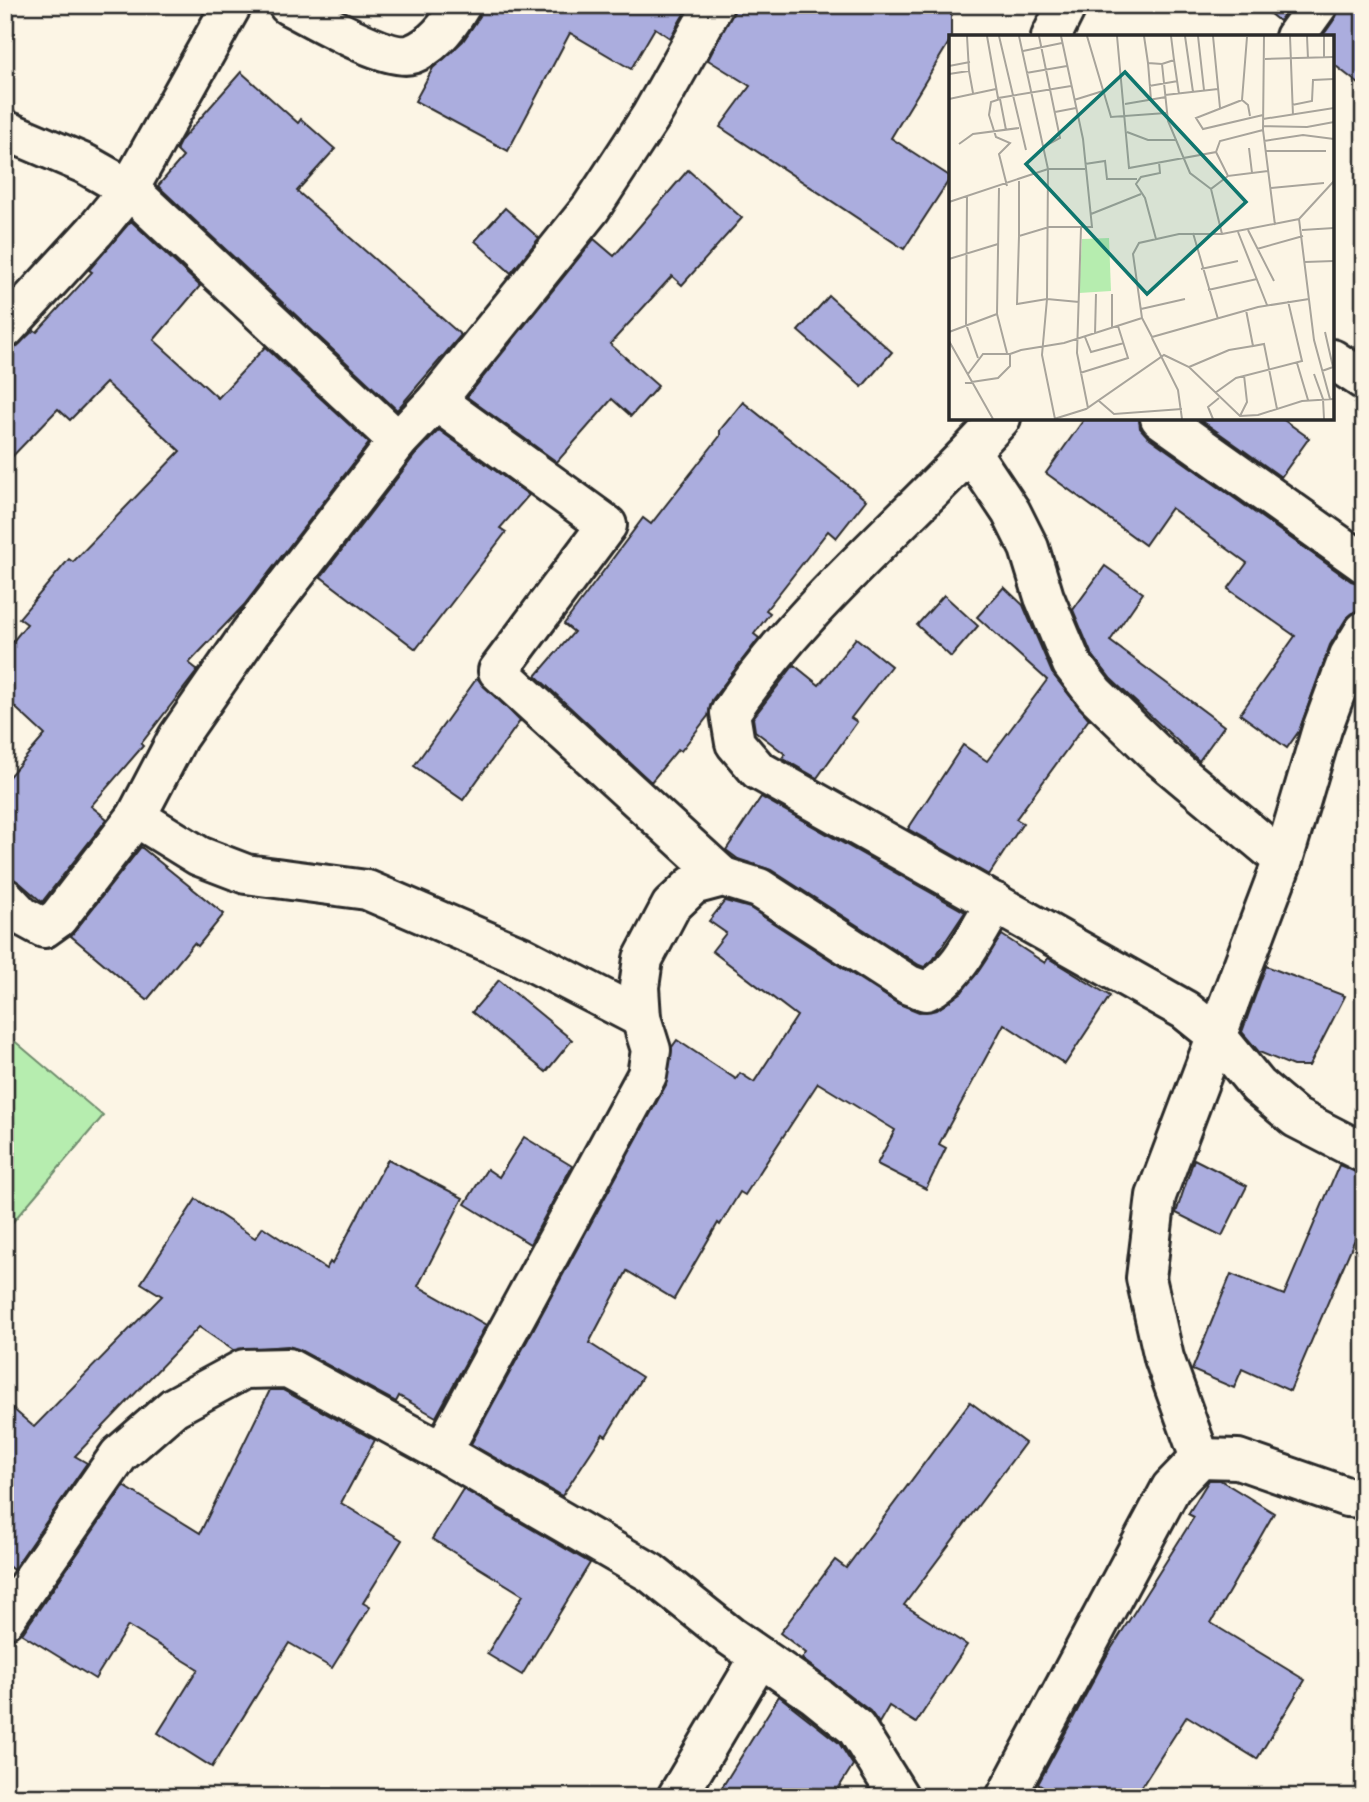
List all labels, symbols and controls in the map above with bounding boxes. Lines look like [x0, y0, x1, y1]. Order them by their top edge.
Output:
inset map [949, 35, 1334, 420]

